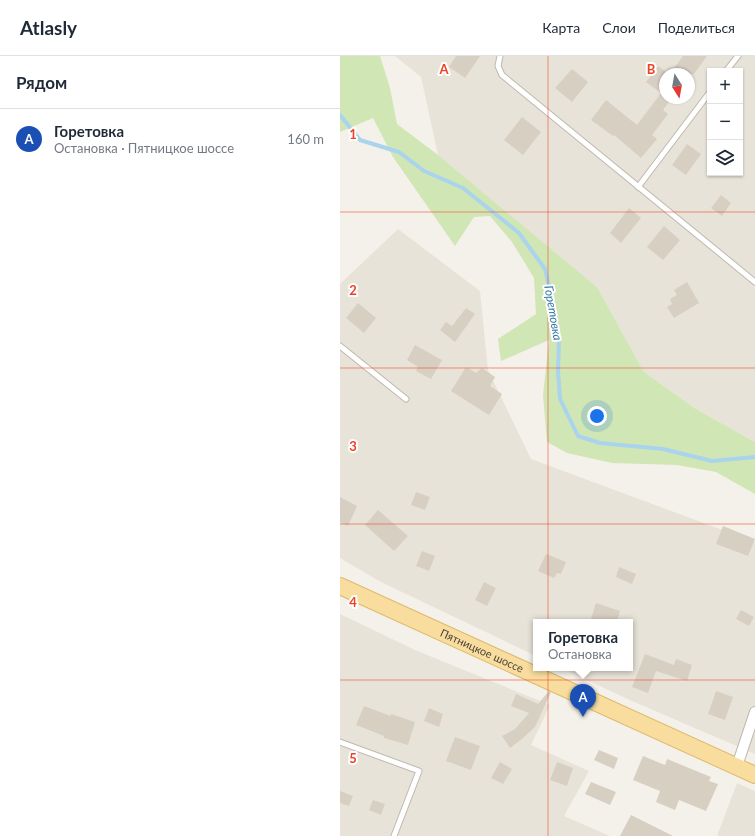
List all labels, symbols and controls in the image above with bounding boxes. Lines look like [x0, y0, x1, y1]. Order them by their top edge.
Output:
text: Atlasly [20, 16, 77, 39]
text: Карта [542, 19, 580, 36]
text: Слои [602, 19, 636, 36]
text: Поделиться [658, 19, 735, 36]
text: A [438, 61, 449, 77]
text: B [647, 61, 656, 77]
north arrow [659, 68, 695, 104]
map controls [707, 68, 743, 176]
button: + [707, 68, 743, 104]
text: Рядом [16, 72, 67, 93]
button: − [707, 104, 743, 140]
text: Горетовка [54, 122, 124, 140]
text: 1 [349, 126, 357, 142]
text: A [24, 131, 34, 147]
text: 160 m [287, 131, 324, 147]
text: Остановка · Пятницкое шоссе [54, 140, 234, 156]
button: layers [707, 140, 743, 176]
text: 2 [349, 282, 357, 298]
water label: Горетовка [541, 284, 566, 342]
your location [587, 406, 607, 426]
text: 3 [349, 438, 357, 454]
text: 4 [349, 594, 357, 610]
popup [533, 619, 633, 671]
street label: Пятницкое шоссе [439, 626, 526, 675]
text: Горетовка [548, 628, 618, 646]
text: Остановка [548, 646, 612, 662]
pin: A [570, 684, 596, 717]
text: 5 [349, 750, 357, 766]

